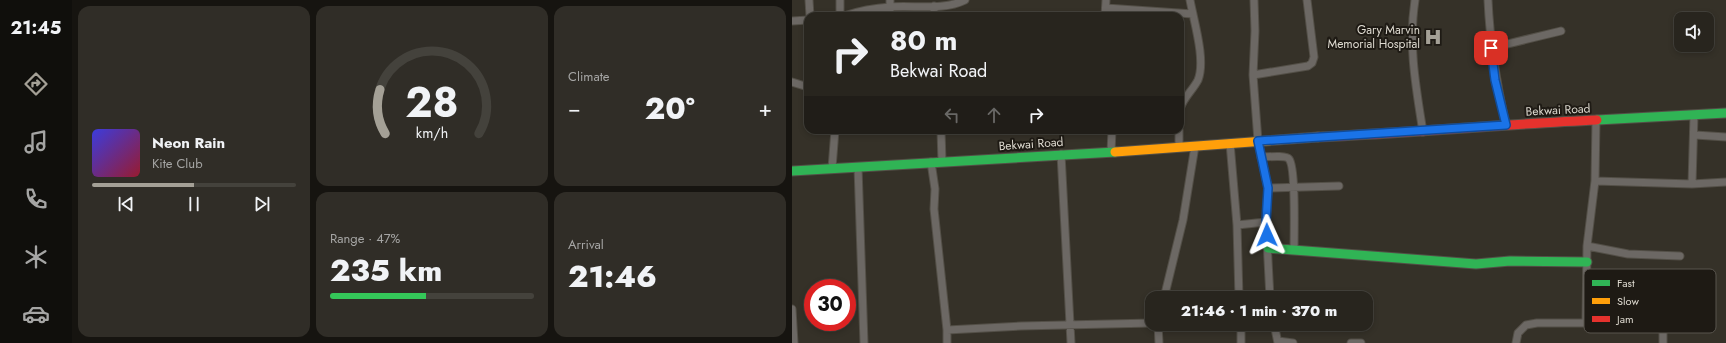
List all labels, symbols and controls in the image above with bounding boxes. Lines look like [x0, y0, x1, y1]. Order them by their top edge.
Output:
map controls [1674, 12, 1714, 52]
button: sound [1674, 12, 1714, 52]
text: 21:45 [11, 15, 61, 41]
text: 80 m [890, 20, 957, 61]
place label: Gary Marvin Memorial Hospital [1327, 21, 1420, 53]
hospital icon: Gary Marvin Memorial Hospital [1423, 27, 1443, 47]
icon: right [824, 28, 876, 80]
pin [1474, 31, 1508, 65]
icon: arrive [1480, 37, 1502, 59]
text: Bekwai Road [890, 58, 987, 84]
text: Climate [568, 67, 609, 86]
icon: directions [22, 70, 50, 98]
text: 28 [405, 72, 459, 133]
text: 20° [645, 87, 695, 130]
text: − [568, 92, 581, 124]
text: + [758, 92, 772, 124]
street label: Bekwai Road [1525, 99, 1591, 121]
icon: left [941, 104, 963, 126]
icon: ahead [983, 104, 1005, 126]
icon: right [1025, 104, 1047, 126]
text: km/h [416, 122, 448, 142]
icon: music [22, 128, 50, 156]
text: Neon Rain [152, 132, 225, 154]
street label: Bekwai Road [998, 133, 1064, 155]
text: Kite Club [152, 154, 203, 173]
icon: phone [22, 185, 50, 213]
icon: previous [115, 193, 137, 215]
icon: pause [183, 193, 205, 215]
icon: next [251, 193, 273, 215]
position arrow [1246, 214, 1288, 256]
text: Range · 47% [330, 229, 400, 248]
text: Arrival [568, 235, 604, 254]
icon: climate [22, 243, 50, 271]
text: 235 km [330, 249, 442, 292]
text: 21:46 [568, 255, 657, 298]
legend [1584, 269, 1716, 333]
text: Fast [1617, 275, 1635, 291]
speed limit sign: 30 [804, 279, 856, 331]
text: Slow [1617, 293, 1639, 309]
icon: car [22, 300, 50, 328]
text: 21:46 · 1 min · 370 m [1181, 300, 1337, 322]
text: Jam [1615, 311, 1634, 327]

